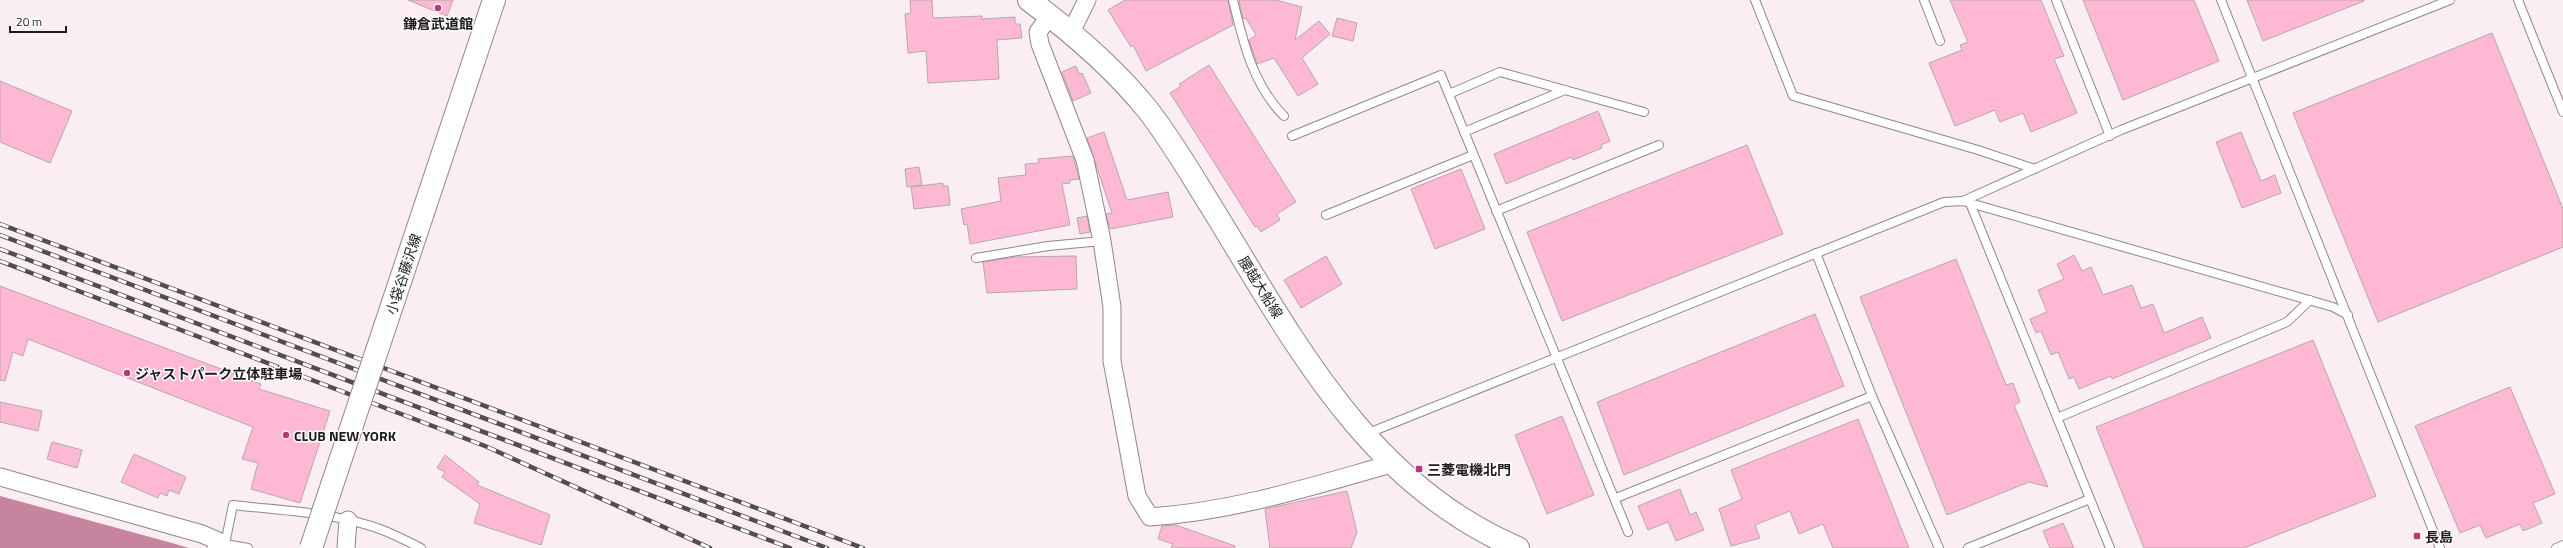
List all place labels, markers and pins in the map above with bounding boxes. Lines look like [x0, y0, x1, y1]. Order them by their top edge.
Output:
marker: 鎌倉武道館 [433, 3, 443, 13]
place label: 鎌倉武道館 [403, 13, 473, 34]
place label: ジャストパーク立体駐車場 [135, 363, 302, 384]
marker: ジャストパーク立体駐車場 [122, 368, 132, 378]
place label: CLUB NEW YORK [294, 425, 397, 446]
marker: CLUB NEW YORK [281, 430, 291, 440]
place label: 三菱電機北門 [1427, 459, 1511, 480]
marker: 三菱電機北門 [1414, 464, 1424, 474]
place label: 長島 [2425, 526, 2453, 547]
marker: 長島 [2412, 531, 2422, 541]

